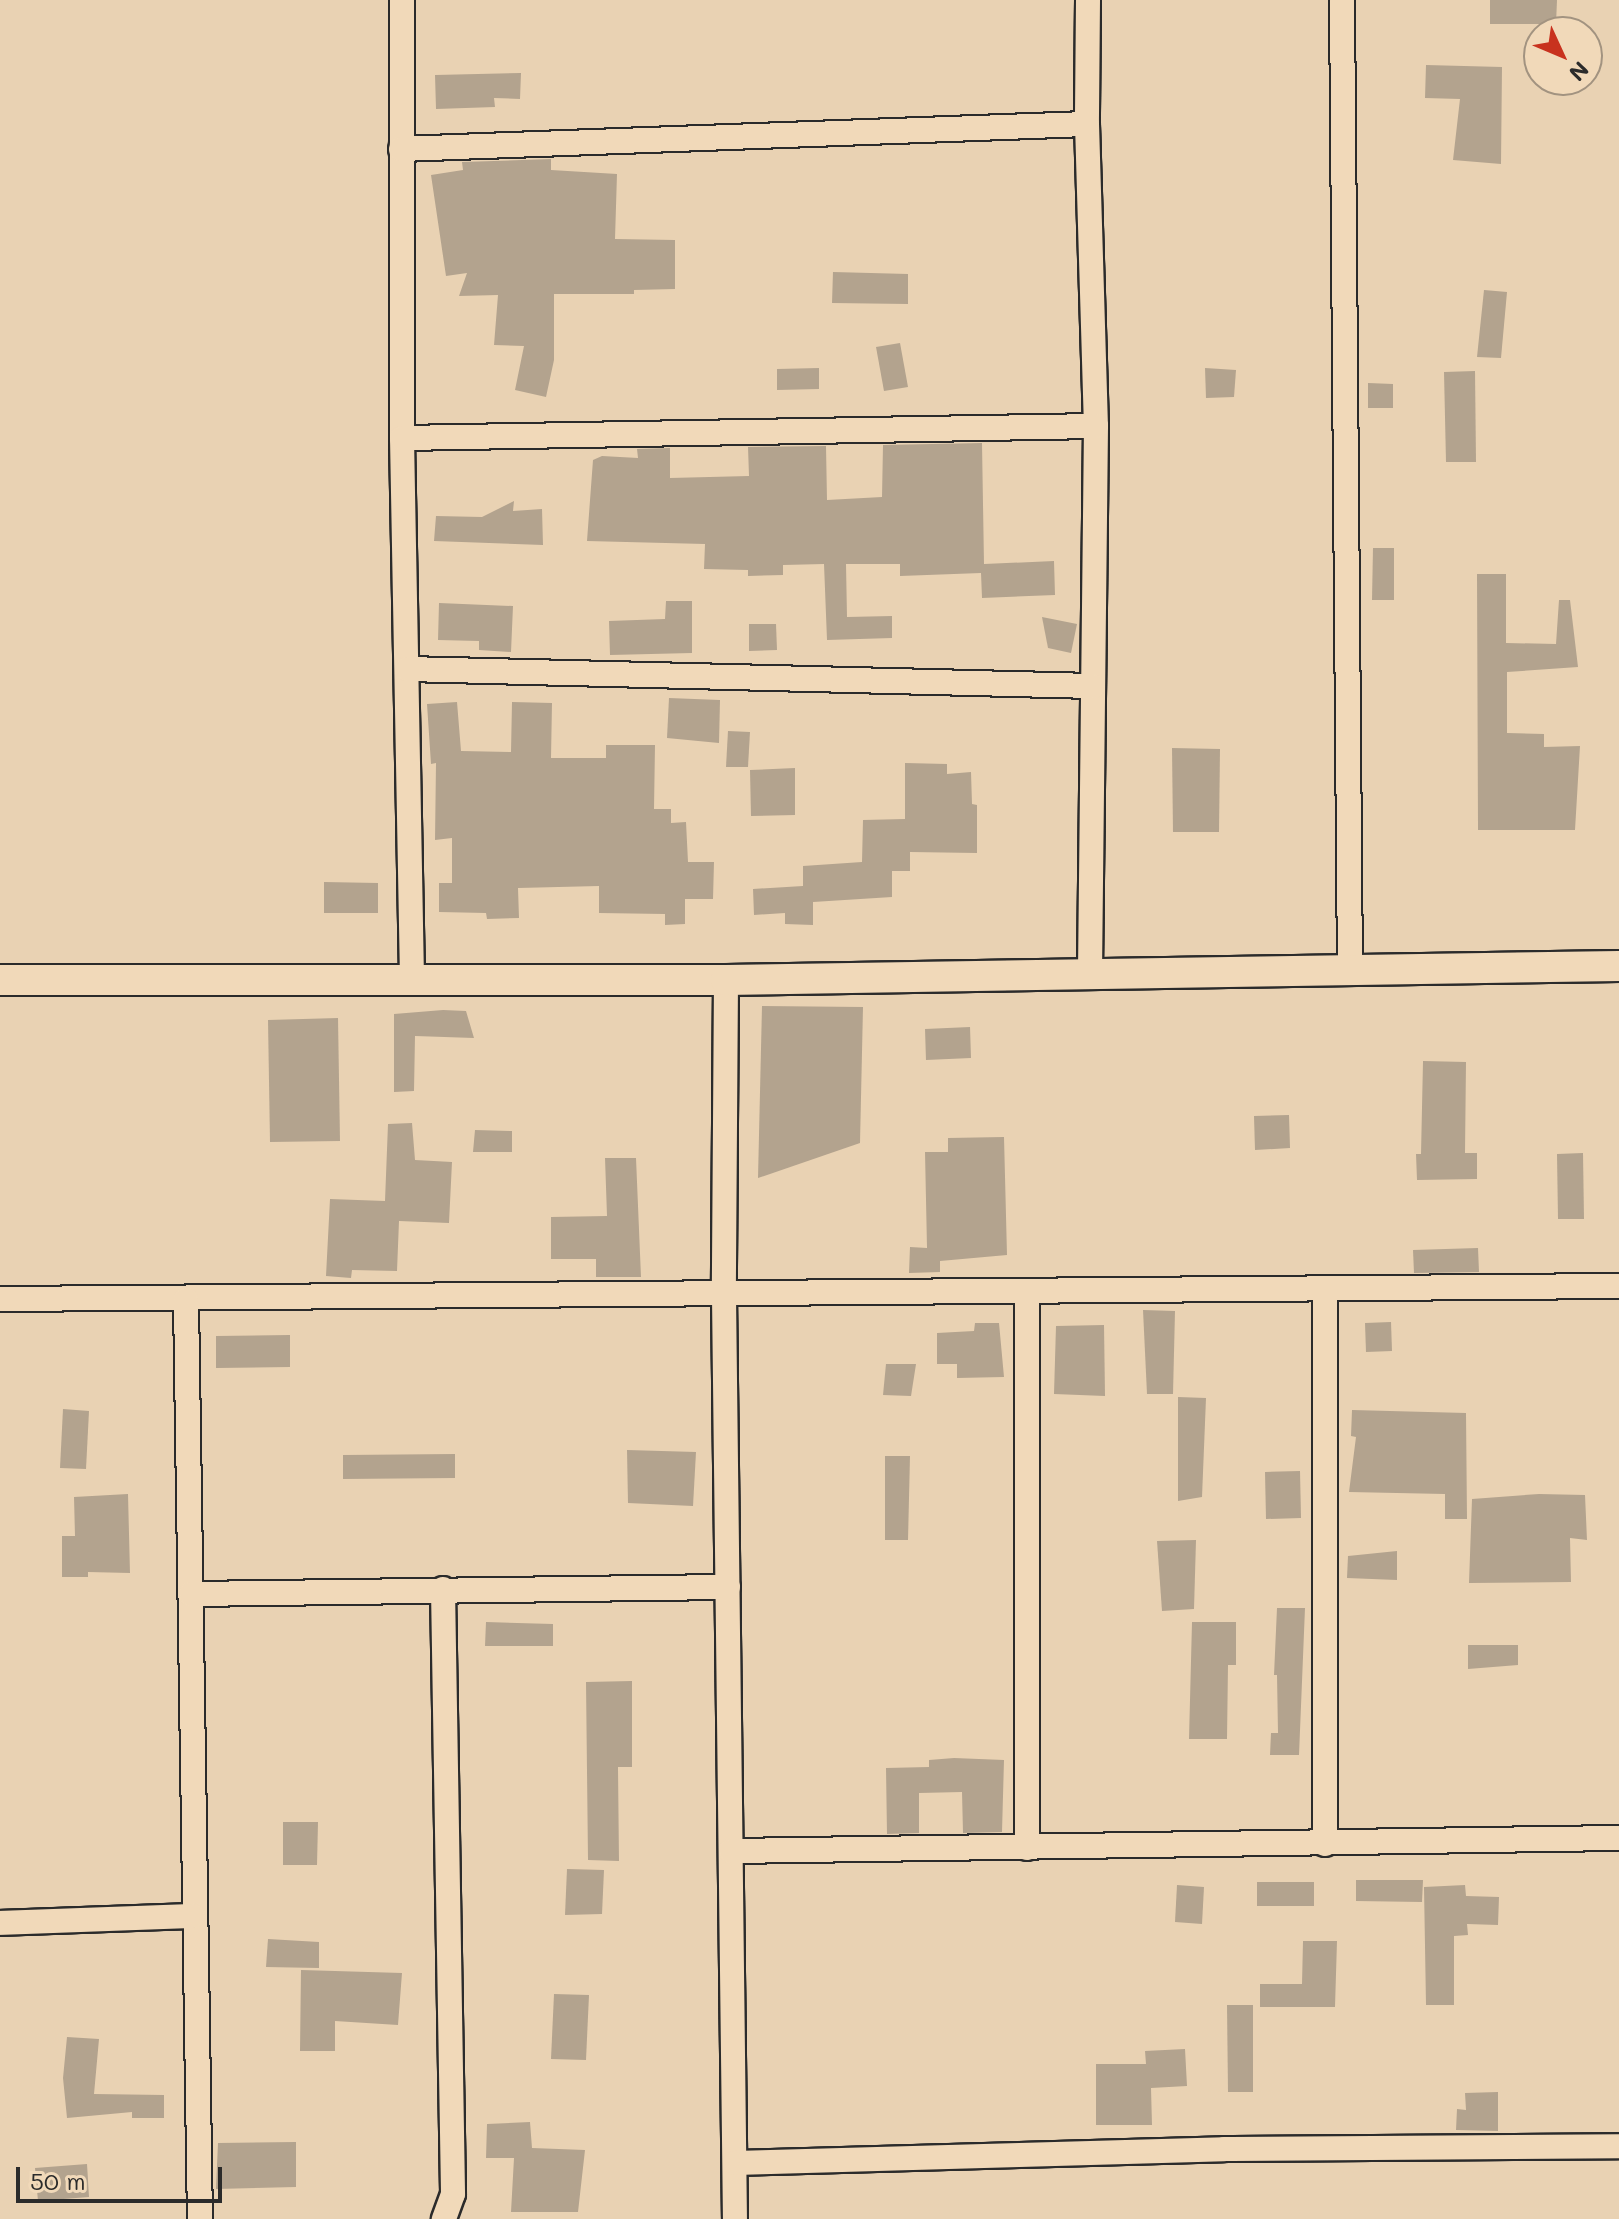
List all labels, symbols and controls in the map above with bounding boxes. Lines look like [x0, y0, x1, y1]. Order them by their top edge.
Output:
north arrow [1523, 16, 1603, 96]
text: N [1563, 56, 1595, 88]
scale bar [20, 2151, 226, 2201]
text: 50 m [30, 2165, 86, 2196]

